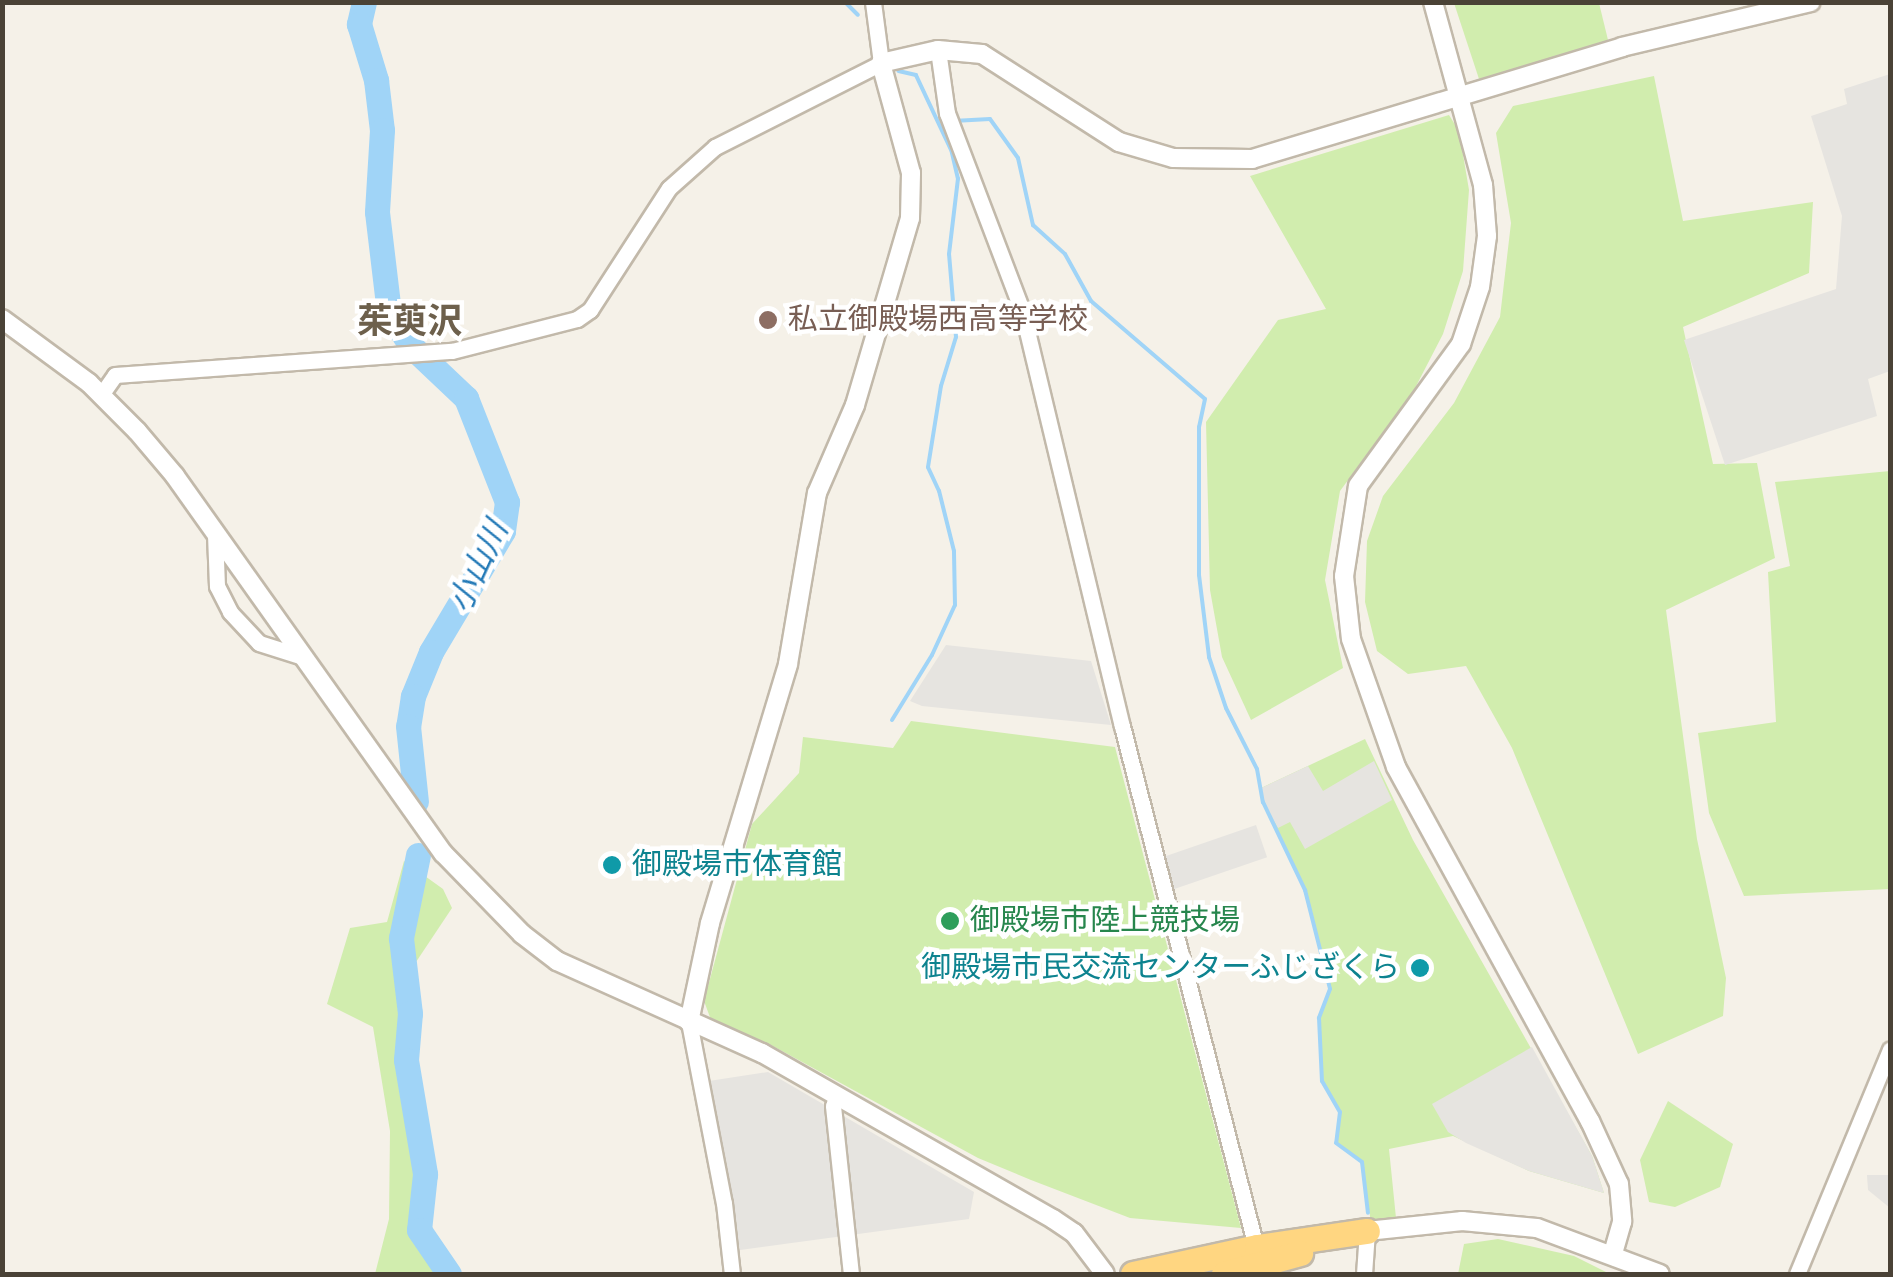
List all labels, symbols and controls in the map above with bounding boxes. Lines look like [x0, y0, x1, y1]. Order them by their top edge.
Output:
district label: 茱萸沢 [358, 302, 462, 344]
place label: 私立御殿場西高等学校 [788, 302, 1088, 338]
marker: 私立御殿場西高等学校 [757, 309, 779, 331]
water label: 小山川 [441, 515, 517, 619]
place label: 御殿場市体育館 [632, 847, 842, 883]
marker: 御殿場市体育館 [601, 854, 623, 876]
place label: 御殿場市陸上競技場 [970, 903, 1240, 939]
marker: 御殿場市陸上競技場 [939, 910, 961, 932]
place label: 御殿場市民交流センターふじざくら [920, 950, 1400, 986]
marker: 御殿場市民交流センターふじざくら [1409, 957, 1431, 979]

